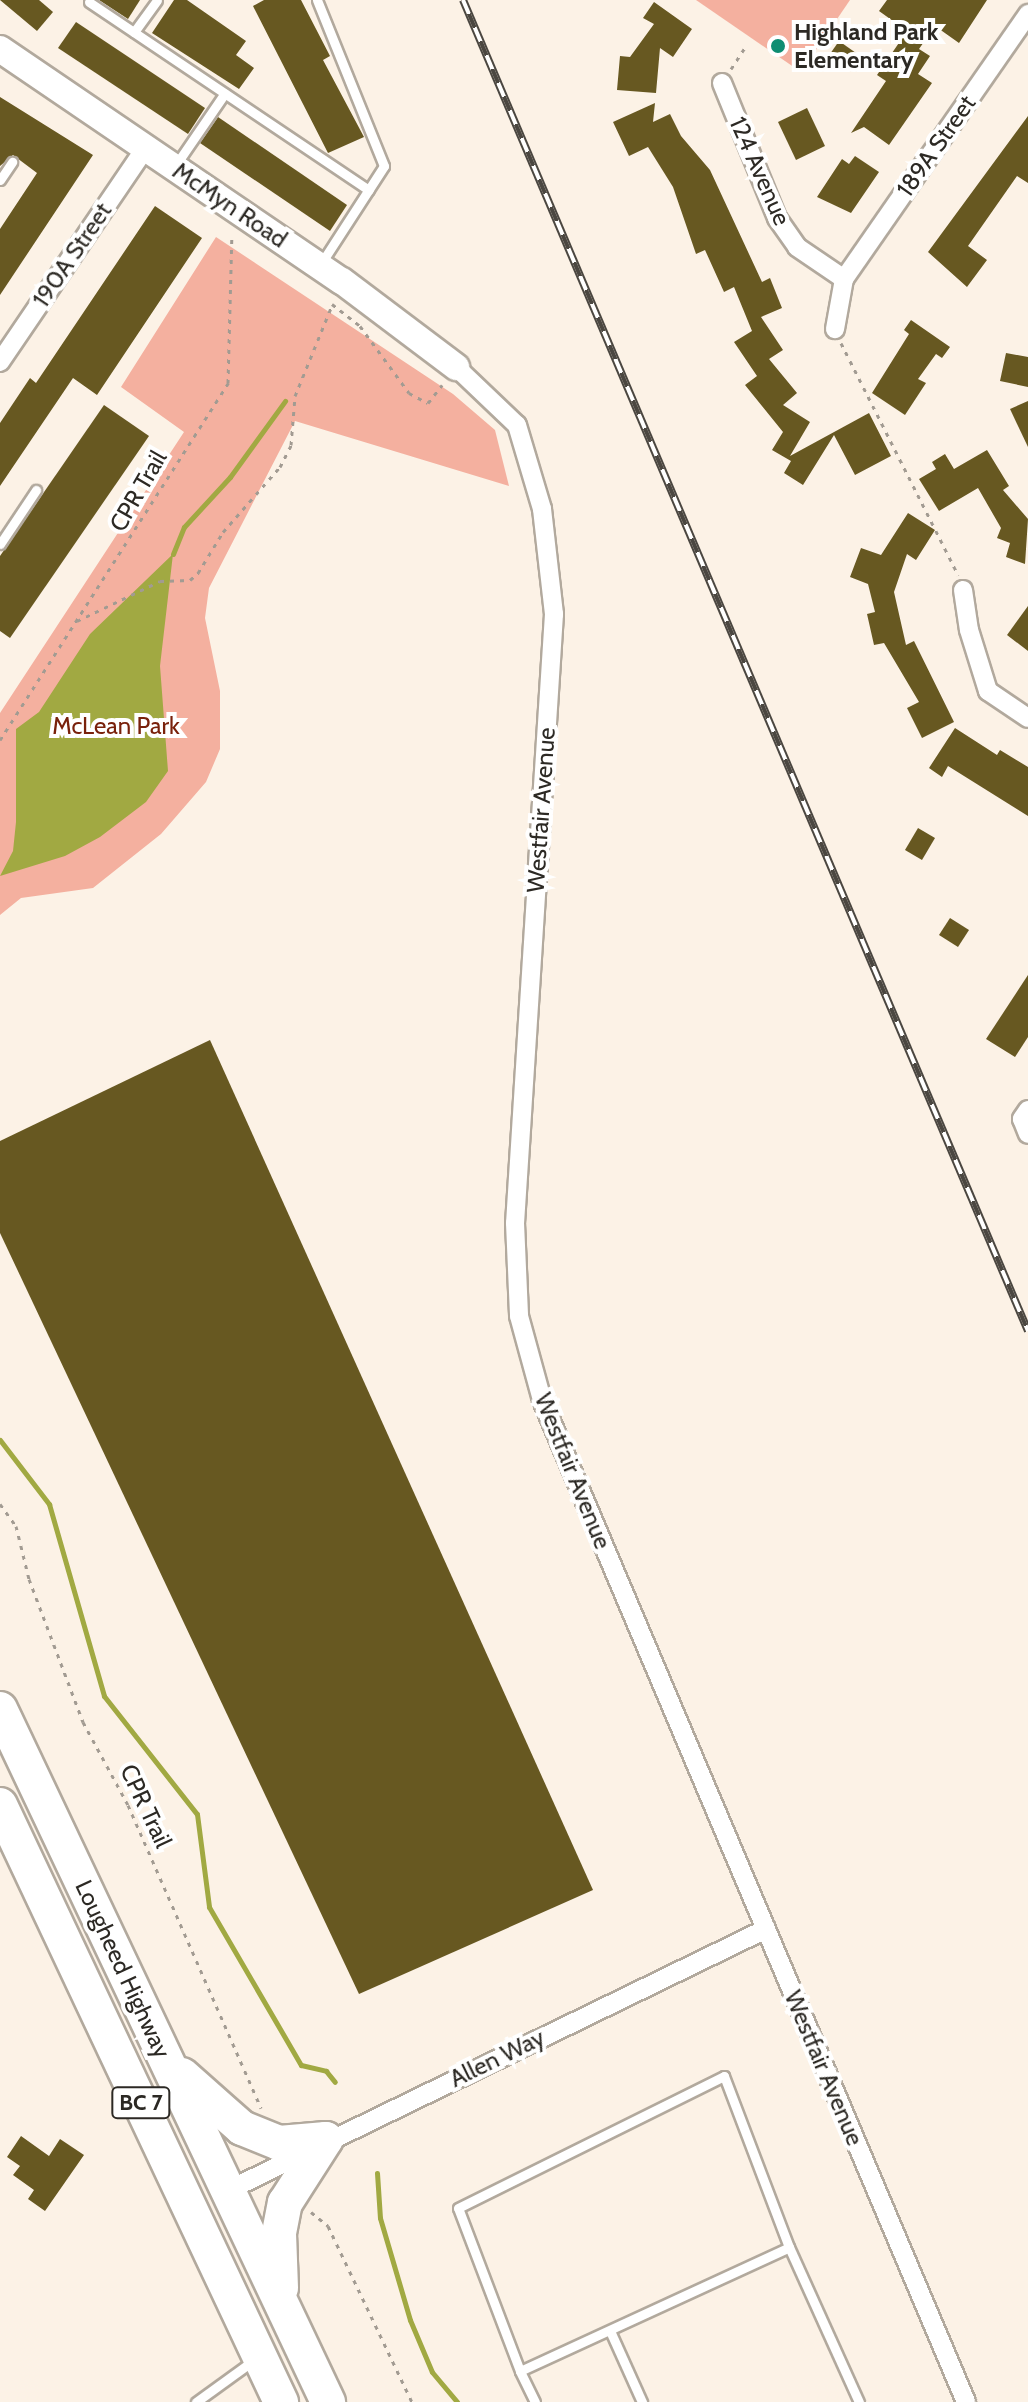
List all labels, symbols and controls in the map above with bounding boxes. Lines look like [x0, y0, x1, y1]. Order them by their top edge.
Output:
place label: Highland Park Elementary [794, 18, 938, 74]
marker: Highland Park Elementary [769, 37, 787, 55]
street label: 189A Street [891, 90, 981, 202]
street label: 124 Avenue [723, 112, 797, 230]
street label: McMyn Road [167, 156, 293, 254]
street label: 190A Street [27, 197, 117, 313]
street label: CPR Trail [103, 445, 173, 537]
park label: McLean Park [52, 712, 180, 740]
street label: Westfair Avenue [521, 726, 561, 894]
street label: Westfair Avenue [529, 1389, 617, 1553]
street label: CPR Trail [114, 1760, 178, 1852]
street label: Lougheed Highway [69, 1876, 177, 2062]
street label: Westfair Avenue [778, 1986, 870, 2150]
street label: Allen Way [445, 2023, 549, 2093]
road number: BC 7 [111, 2085, 171, 2121]

